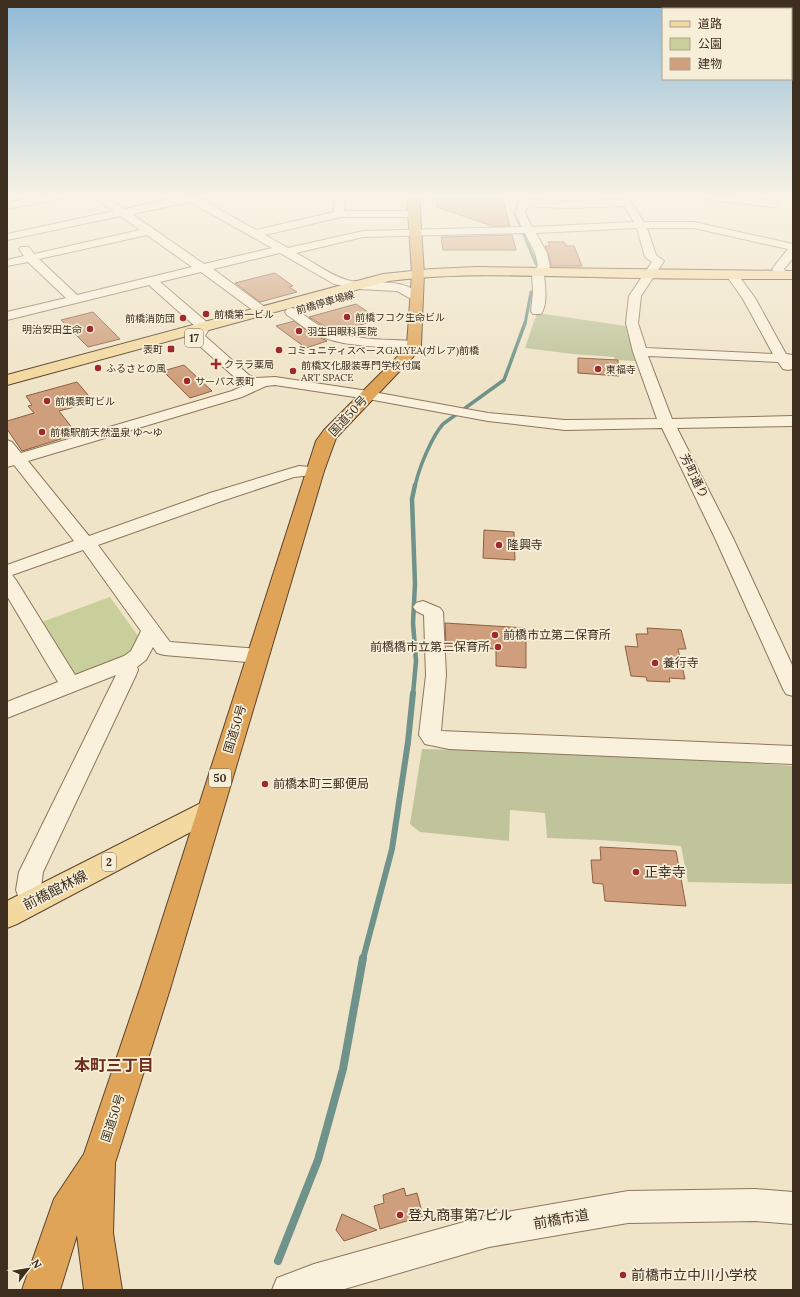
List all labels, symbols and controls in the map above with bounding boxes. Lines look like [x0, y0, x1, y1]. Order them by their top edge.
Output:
legend [662, 8, 792, 80]
text: 道路 [698, 16, 722, 31]
text: 公園 [698, 36, 722, 51]
text: 建物 [698, 56, 722, 71]
street label: 前橋停車場線 [295, 288, 356, 317]
place label: 前橋第一ビル [214, 308, 274, 321]
marker: 前橋第一ビル [201, 309, 211, 319]
place label: 前橋フコク生命ビル [355, 311, 445, 324]
place label: 前橋消防団 [125, 312, 175, 325]
marker: 前橋フコク生命ビル [342, 312, 352, 322]
marker: 前橋消防団 [178, 313, 188, 323]
place label: 明治安田生命 [22, 323, 82, 336]
marker: 明治安田生命 [85, 324, 95, 334]
place label: 羽生田眼科医院 [307, 325, 377, 338]
marker: 羽生田眼科医院 [294, 326, 304, 336]
road number: 17 [185, 329, 203, 347]
place label: 表町 [143, 343, 163, 356]
marker: 表町 [166, 344, 176, 354]
place label: コミュニティスペースGALYEA(ガレア)前橋 [287, 344, 479, 357]
marker: コミュニティスペースGALYEA(ガレア)前橋 [274, 345, 284, 355]
place label: クララ薬局 [224, 358, 274, 371]
marker: クララ薬局 [211, 359, 221, 369]
place label: 前橋文化服装専門学校付属 ART SPACE [300, 359, 421, 384]
place label: ふるさとの風 [106, 362, 166, 375]
marker: ふるさとの風 [93, 363, 103, 373]
place label: 東福寺 [606, 363, 636, 376]
marker: 東福寺 [593, 364, 603, 374]
marker: 前橋文化服装専門学校付属 ART SPACE [288, 366, 298, 376]
place label: サーパス表町 [195, 375, 255, 388]
marker: サーパス表町 [182, 376, 192, 386]
street label: 国道50号 [325, 392, 370, 439]
place label: 前橋表町ビル [55, 395, 115, 408]
marker: 前橋表町ビル [42, 396, 52, 406]
place label: 前橋駅前天然温泉 ゆ～ゆ [50, 426, 163, 439]
marker: 前橋駅前天然温泉 ゆ～ゆ [37, 427, 47, 437]
street label: 芳町通り [677, 451, 712, 501]
place label: 隆興寺 [507, 537, 543, 552]
marker: 隆興寺 [494, 540, 504, 550]
place label: 前橋市立第二保育所 [503, 627, 611, 642]
marker: 前橋市立第二保育所 [490, 630, 500, 640]
place label: 前橋橋市立第二保育所 [370, 639, 490, 654]
marker: 前橋橋市立第二保育所 [493, 642, 503, 652]
place label: 養行寺 [663, 655, 699, 670]
marker: 養行寺 [650, 658, 660, 668]
street label: 国道50号 [220, 703, 249, 755]
road number: 50 [209, 769, 231, 787]
place label: 前橋本町三郵便局 [273, 776, 369, 791]
marker: 前橋本町三郵便局 [260, 779, 270, 789]
road number: 2 [102, 853, 116, 871]
place label: 正幸寺 [644, 863, 686, 881]
street label: 前橋館林線 [20, 866, 90, 914]
marker: 正幸寺 [631, 867, 641, 877]
district label: 本町三丁目 [74, 1055, 154, 1075]
street label: 国道50号 [98, 1092, 127, 1144]
street label: 前橋市道 [532, 1205, 590, 1233]
place label: 登丸商事第7ビル [408, 1206, 512, 1224]
marker: 登丸商事第7ビル [395, 1210, 405, 1220]
north arrow [8, 1249, 48, 1289]
text: N [28, 1257, 45, 1272]
place label: 前橋市立中川小学校 [631, 1266, 757, 1284]
marker: 前橋市立中川小学校 [618, 1270, 628, 1280]

